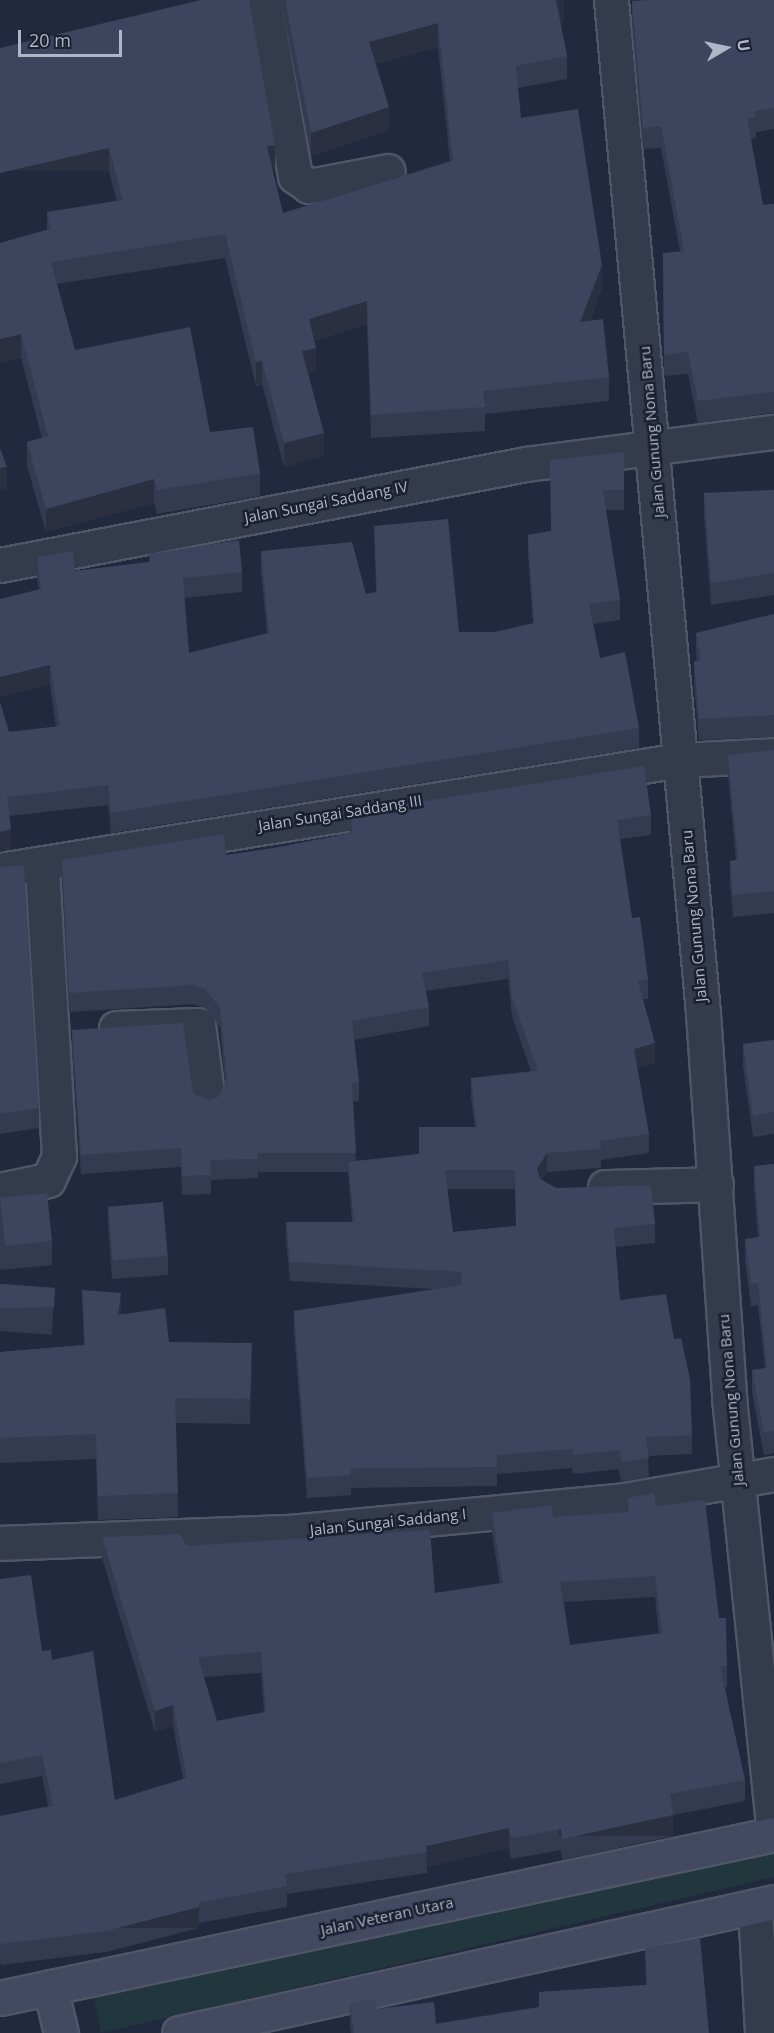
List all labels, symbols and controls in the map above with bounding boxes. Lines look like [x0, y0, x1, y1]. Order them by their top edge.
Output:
scale bar [21, 18, 124, 56]
north arrow [696, 18, 756, 78]
text: 20 m [29, 28, 71, 52]
text: U [732, 37, 756, 53]
street label: Jalan Gunung Nona Baru [636, 345, 668, 519]
street label: Jalan Sungai Saddang IV [243, 477, 409, 527]
street label: Jalan Sungai Saddang III [257, 791, 423, 835]
street label: Jalan Gunung Nona Baru [678, 829, 710, 1003]
street label: Jalan Gunung Nona Baru [715, 1313, 747, 1487]
street label: Jalan Sungai Saddang I [309, 1505, 467, 1539]
street label: Jalan Veteran Utara [319, 1893, 455, 1939]

